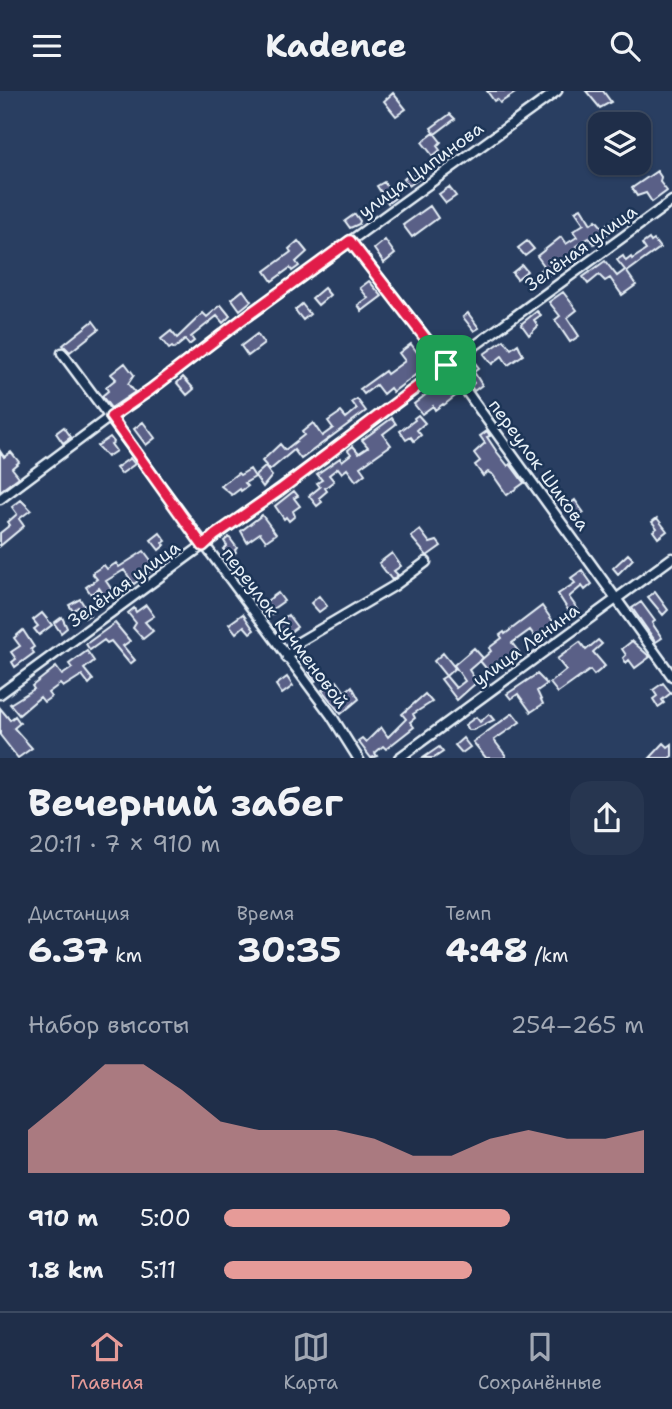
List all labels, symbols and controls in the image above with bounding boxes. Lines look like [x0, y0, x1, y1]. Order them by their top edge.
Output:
text: Kadence [265, 24, 407, 67]
icon: menu [28, 27, 66, 65]
icon: search [606, 27, 644, 65]
map controls [588, 112, 651, 175]
button: layers [588, 112, 651, 175]
street label: улица Ципинова [354, 116, 488, 224]
street label: Зелёная улица [520, 199, 642, 297]
pin [416, 335, 476, 395]
icon: arrive [427, 346, 465, 384]
street label: переулок Шикова [483, 395, 595, 535]
street label: Зелёная улица [63, 535, 185, 633]
street label: переулок Кучменовой [217, 543, 354, 714]
street label: улица Ленина [468, 598, 584, 692]
text: Вечерний забег [28, 777, 343, 828]
button: share [570, 781, 644, 855]
text: 20:11 · 7 × 910 m [28, 829, 220, 859]
text: Дистанция [28, 901, 130, 926]
text: Время [237, 901, 295, 926]
text: Темп [445, 901, 491, 926]
text: 6.37 [28, 926, 109, 973]
text: 30:35 [237, 926, 341, 973]
text: 4:48 [445, 926, 528, 973]
text: km [109, 943, 142, 968]
text: /km [528, 943, 568, 968]
text: Набор высоты [28, 1010, 189, 1040]
text: 254–265 m [511, 1010, 644, 1040]
text: 910 m [28, 1203, 98, 1233]
text: 5:00 [140, 1203, 191, 1233]
text: 1.8 km [28, 1255, 103, 1285]
text: 5:11 [140, 1255, 176, 1285]
tab: Главная [70, 1328, 144, 1395]
tab: Карта [284, 1328, 338, 1395]
tab: Сохранённые [478, 1328, 602, 1395]

